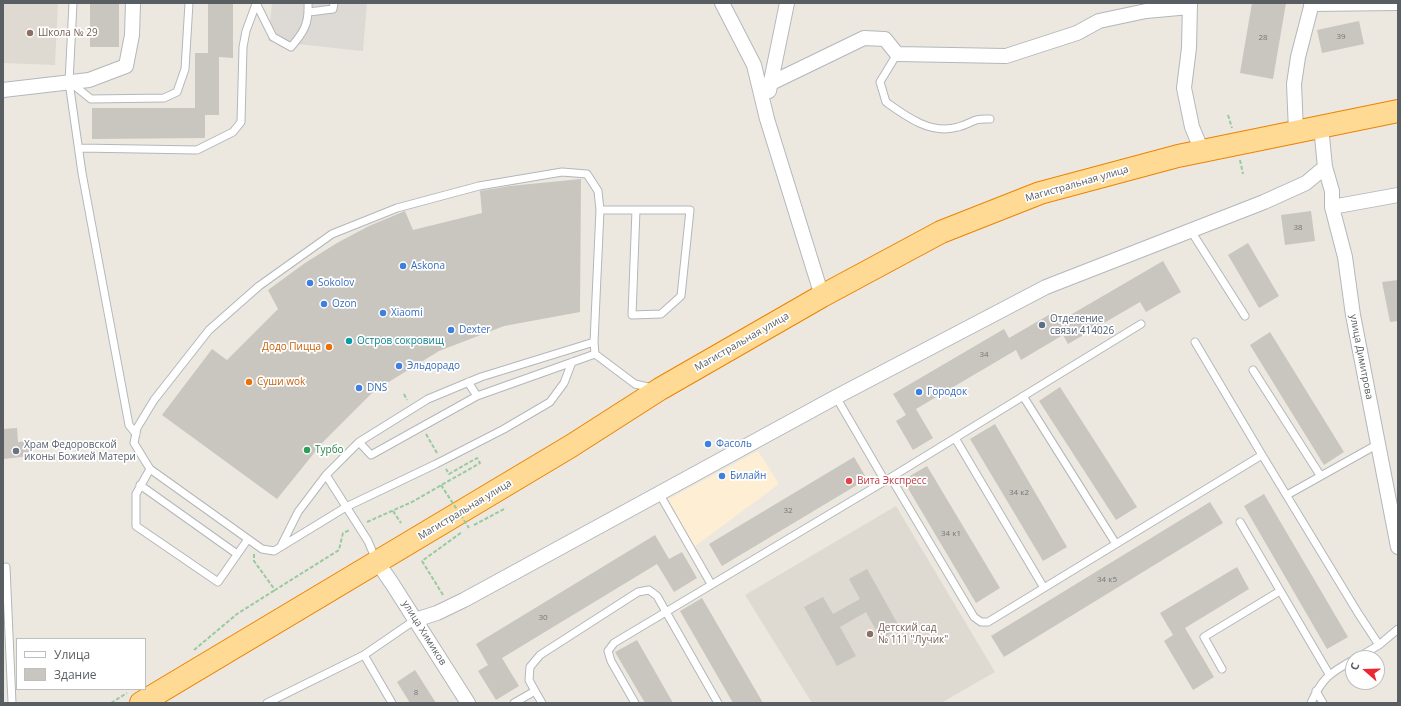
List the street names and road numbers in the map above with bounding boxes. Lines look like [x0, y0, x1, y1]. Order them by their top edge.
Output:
street label: Магистральная улица [1024, 163, 1130, 205]
street label: Магистральная улица [693, 310, 791, 374]
street label: улица Димитрова [1347, 313, 1375, 401]
street label: Магистральная улица [416, 477, 514, 543]
street label: улица Химиков [399, 598, 449, 668]

